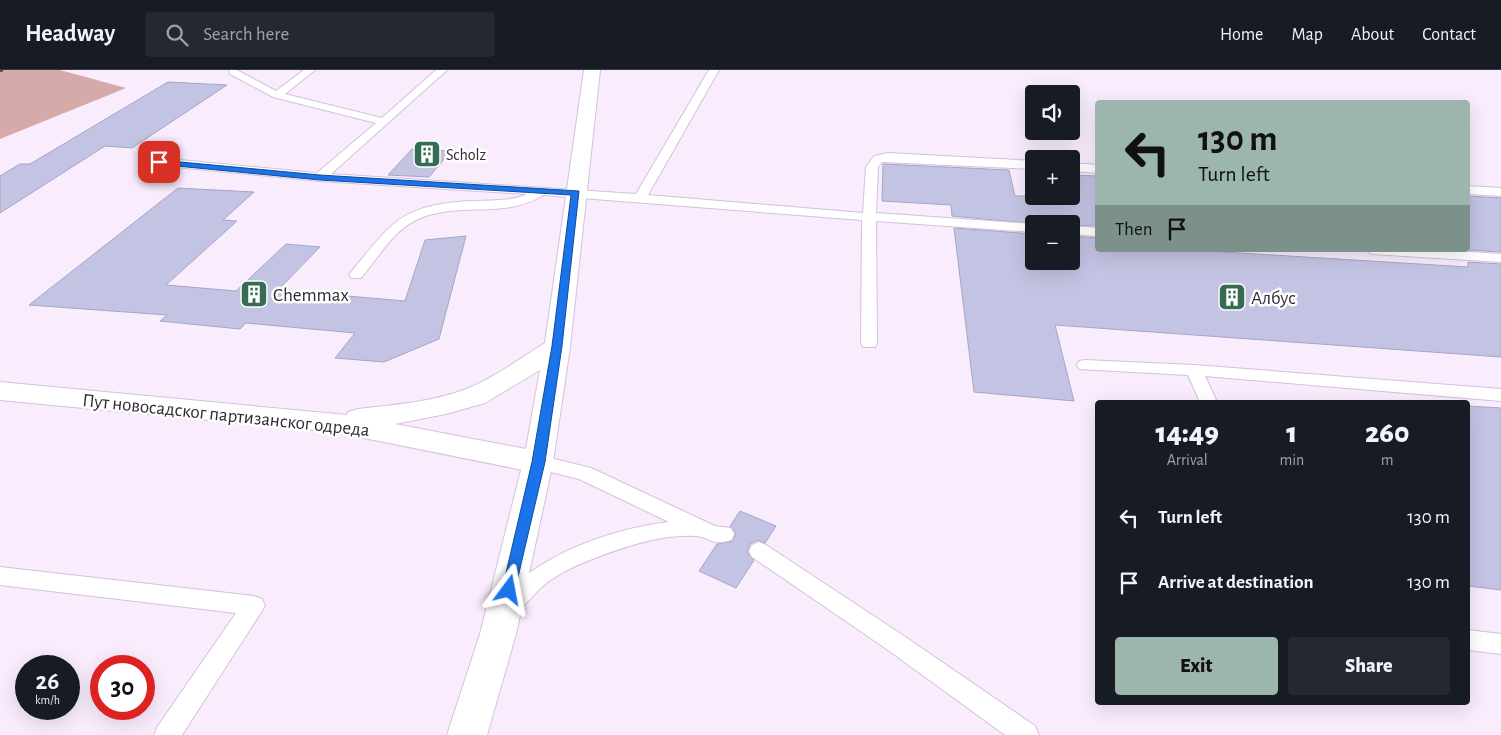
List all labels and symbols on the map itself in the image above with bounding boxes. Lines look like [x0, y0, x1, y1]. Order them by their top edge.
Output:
building icon: Scholz [412, 139, 442, 169]
pin [138, 141, 180, 183]
place label: Scholz [446, 147, 487, 163]
building icon: Chemmax [239, 279, 269, 309]
building icon: Албус [1217, 282, 1247, 312]
place label: Chemmax [273, 286, 349, 305]
place label: Албус [1251, 289, 1296, 308]
street label: Пут новосадског партизанског одреда [81, 391, 371, 440]
position arrow [482, 563, 534, 615]
speed limit sign: 30 [90, 655, 155, 720]

